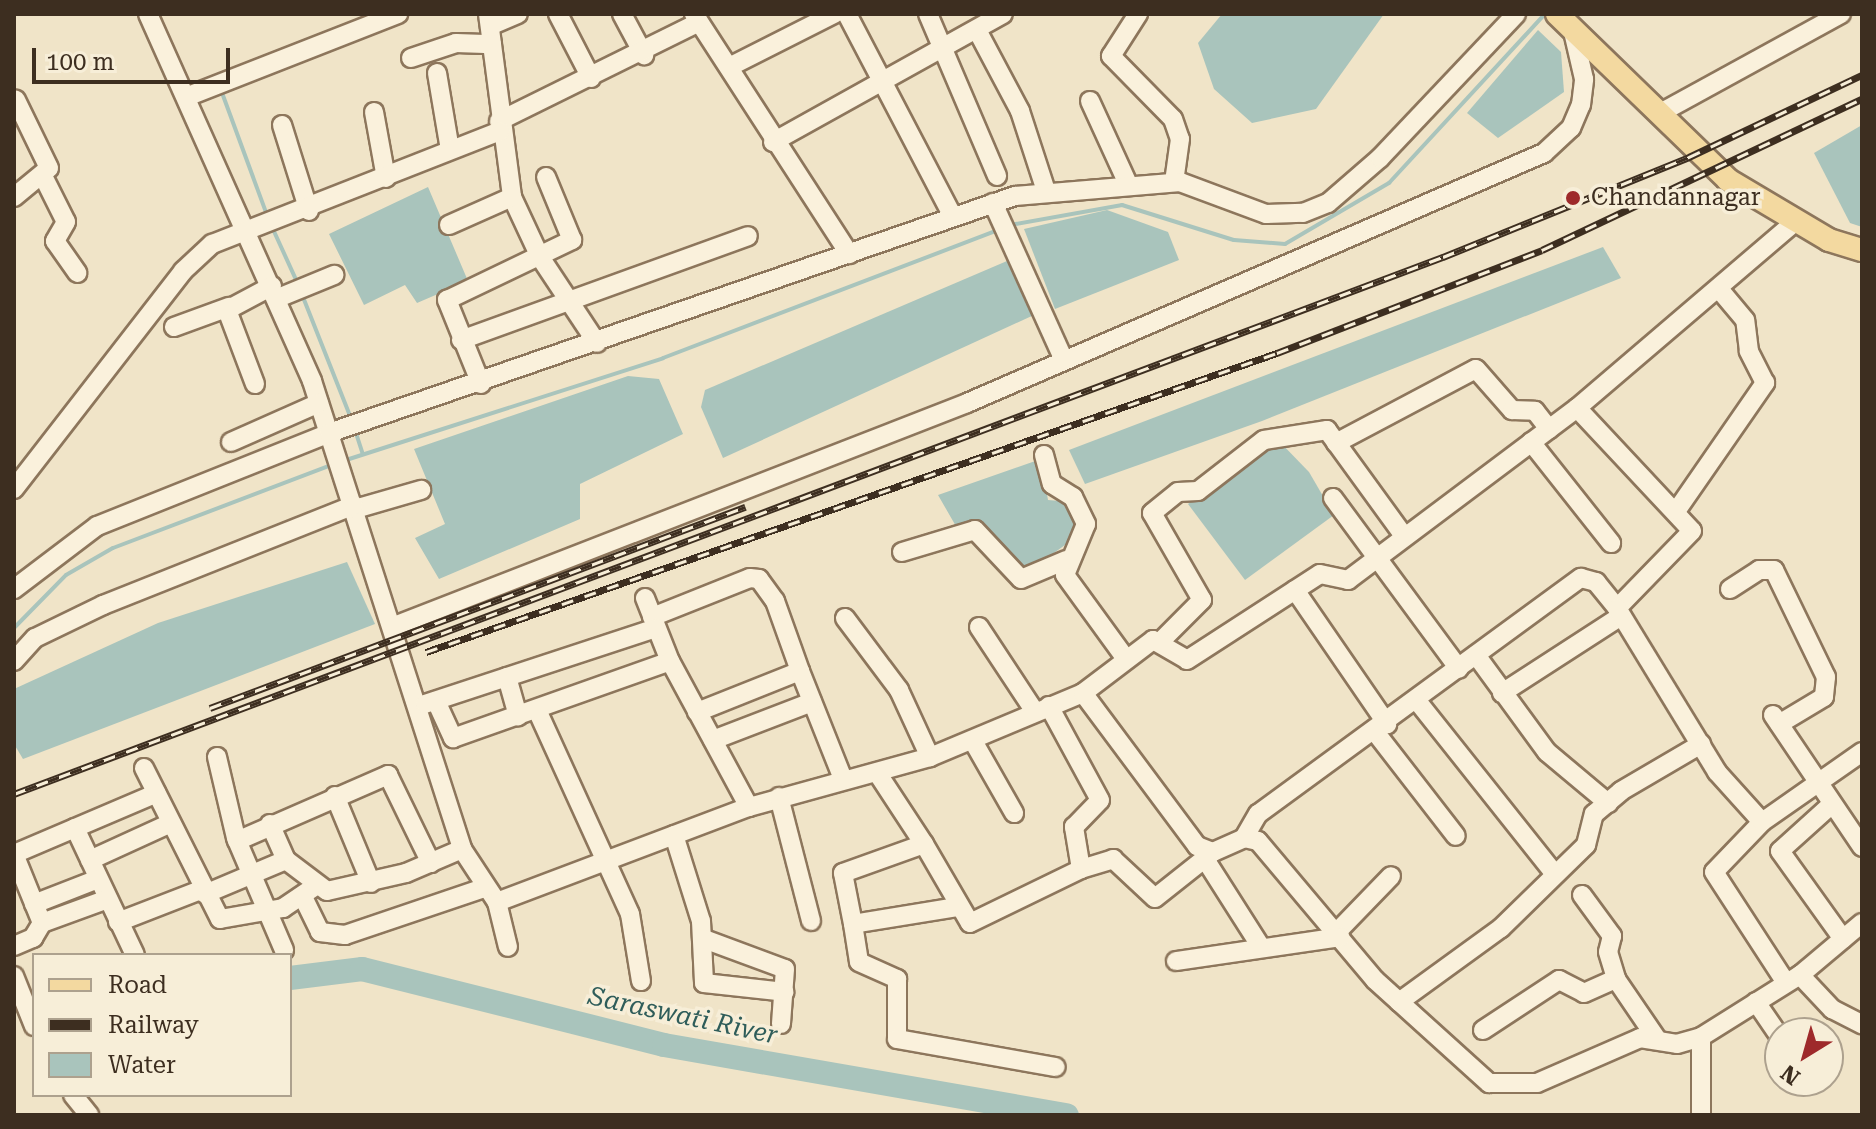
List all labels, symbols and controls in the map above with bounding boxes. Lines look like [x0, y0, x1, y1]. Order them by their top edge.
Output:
scale bar [36, 32, 234, 82]
text: 100 m [46, 48, 114, 76]
place label: Chandannagar [1591, 184, 1761, 212]
marker: Chandannagar [1562, 187, 1584, 209]
legend [32, 953, 292, 1097]
text: Road [108, 971, 167, 999]
water label: Saraswati River [586, 981, 780, 1051]
text: Railway [108, 1011, 199, 1039]
north arrow [1764, 1017, 1844, 1097]
text: Water [108, 1051, 176, 1079]
text: N [1776, 1060, 1805, 1090]

